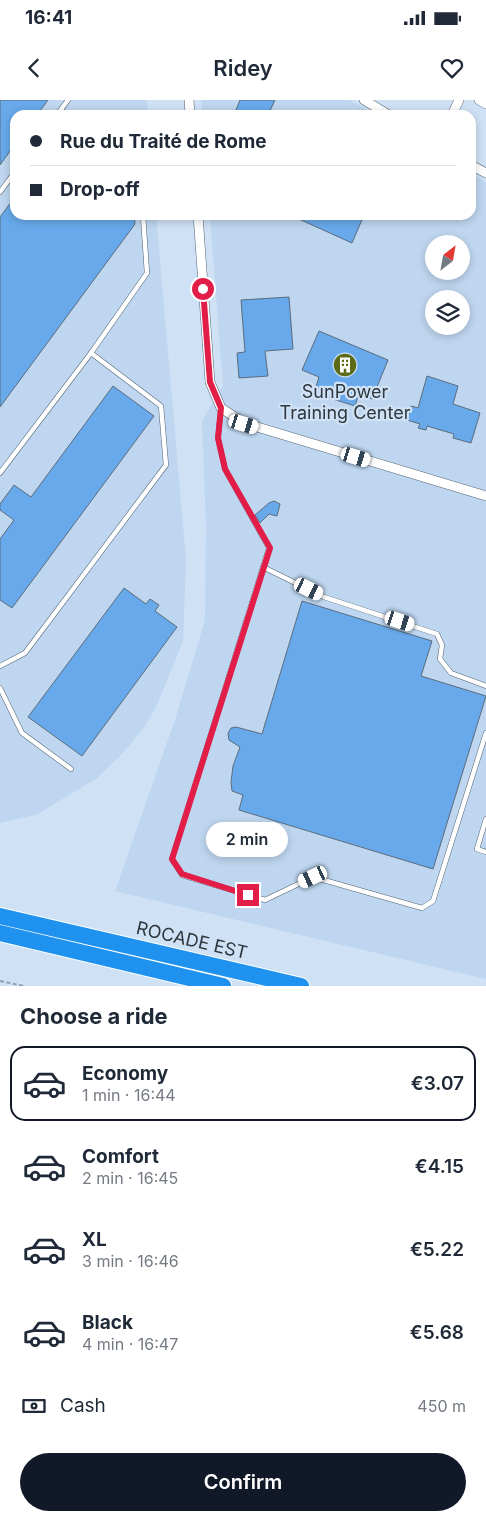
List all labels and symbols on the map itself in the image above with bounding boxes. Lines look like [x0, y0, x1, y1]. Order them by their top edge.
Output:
north arrow [425, 235, 470, 280]
route start [192, 278, 214, 300]
building icon: SunPower Training Center [332, 352, 358, 378]
place label: SunPower Training Center [280, 381, 411, 423]
car [227, 412, 260, 436]
car [339, 445, 372, 469]
car [292, 576, 325, 602]
car [383, 609, 416, 633]
callout: 2 min [207, 822, 289, 858]
car [296, 864, 329, 890]
route end [237, 884, 259, 906]
street label: ROCADE EST [134, 917, 250, 963]

